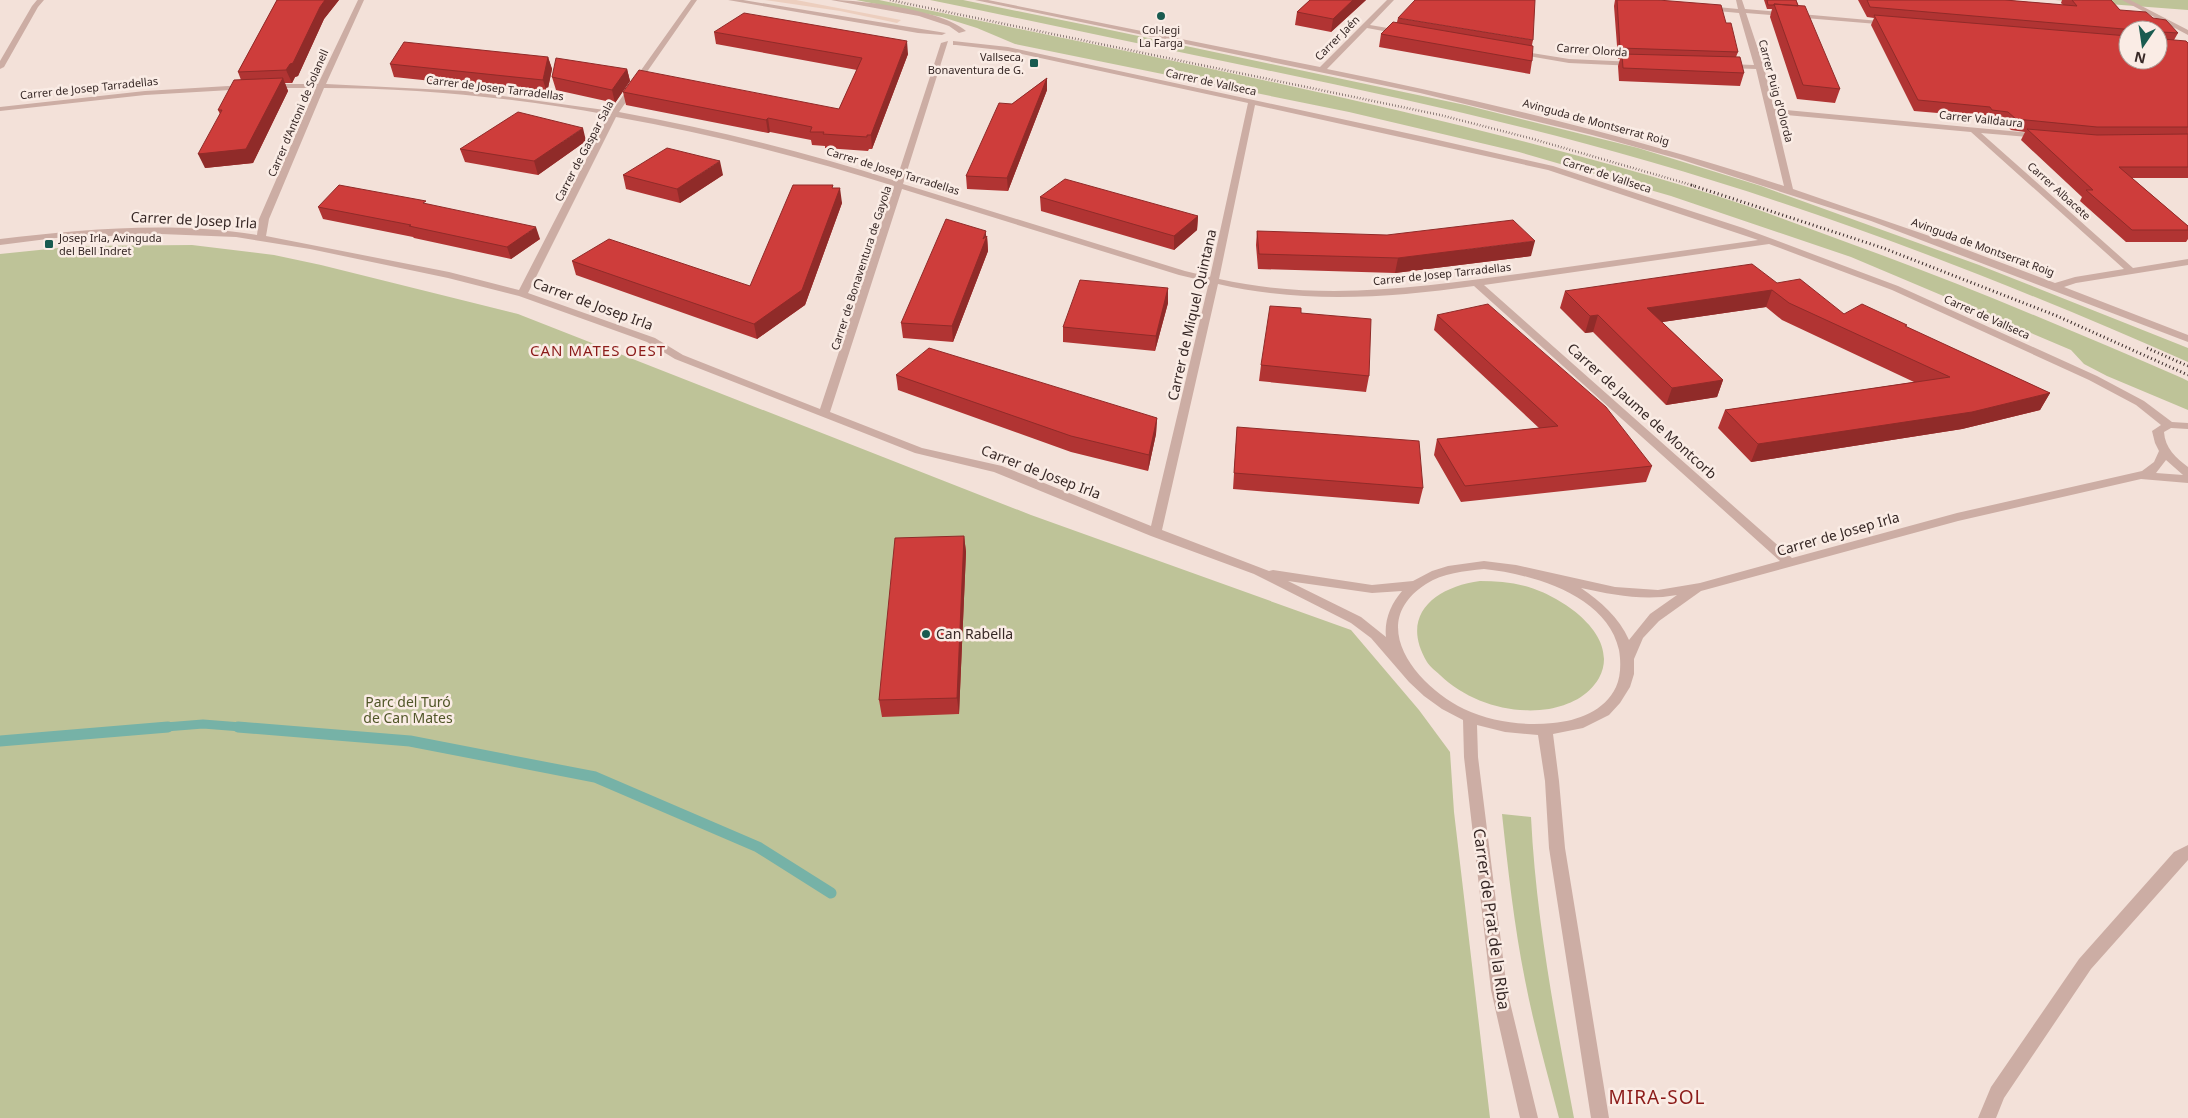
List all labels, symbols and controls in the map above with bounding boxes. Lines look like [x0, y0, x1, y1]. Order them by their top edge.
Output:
marker: Col·legi La Farga [1155, 10, 1167, 22]
street label: Carrer Jaén [1311, 12, 1362, 63]
north arrow [2118, 20, 2168, 70]
place label: Col·legi La Farga [1139, 22, 1183, 50]
street label: Carrer Puig d'Olorda [1756, 38, 1797, 144]
street label: Carrer Olorda [1556, 40, 1628, 59]
street label: Carrer d'Antoni de Solanell [264, 47, 331, 179]
text: N [2132, 48, 2148, 69]
place label: Vallseca, Bonaventura de G. [928, 49, 1024, 77]
marker: Vallseca, Bonaventura de G. [1028, 57, 1040, 69]
street label: Carrer de Vallseca [1164, 65, 1258, 98]
street label: Carrer de Josep Tarradellas [425, 72, 565, 103]
street label: Carrer de Josep Tarradellas [19, 73, 159, 102]
street label: Avinguda de Montserrat Roig [1521, 95, 1671, 148]
street label: Carrer de Gaspar Sala [551, 98, 617, 204]
street label: Carrer Valldaura [1938, 107, 2024, 130]
street label: Carrer de Josep Tarradellas [825, 143, 962, 198]
street label: Carrer de Vallseca [1561, 153, 1653, 196]
street label: Carrer Albacete [2025, 158, 2094, 223]
street label: Carrer de Bonaventura de Gayola [827, 184, 894, 352]
street label: Carrer de Josep Irla [130, 207, 258, 232]
street label: Avinguda de Montserrat Roig [1910, 214, 2057, 279]
street label: Carrer de Miquel Quintana [1163, 227, 1221, 402]
place label: Josep Irla, Avinguda del Bell Indret [58, 230, 162, 258]
marker: Josep Irla, Avinguda del Bell Indret [43, 238, 55, 250]
street label: Carrer de Josep Tarradellas [1372, 259, 1512, 288]
street label: Carrer de Josep Irla [530, 273, 656, 334]
street label: Carrer de Vallseca [1942, 291, 2033, 342]
street label: Carrer de Jaume de Montcorb [1564, 338, 1721, 483]
district label: CAN MATES OEST [530, 340, 666, 360]
street label: Carrer de Josep Irla [979, 440, 1104, 503]
street label: Carrer de Josep Irla [1774, 507, 1901, 560]
place label: Can Rabella [936, 624, 1013, 643]
marker: Can Rabella [920, 628, 932, 640]
park label: Parc del Turó de Can Mates [363, 692, 453, 727]
street label: Carrer de Prat de la Riba [1468, 827, 1516, 1011]
district label: MIRA-SOL [1609, 1084, 1705, 1110]

